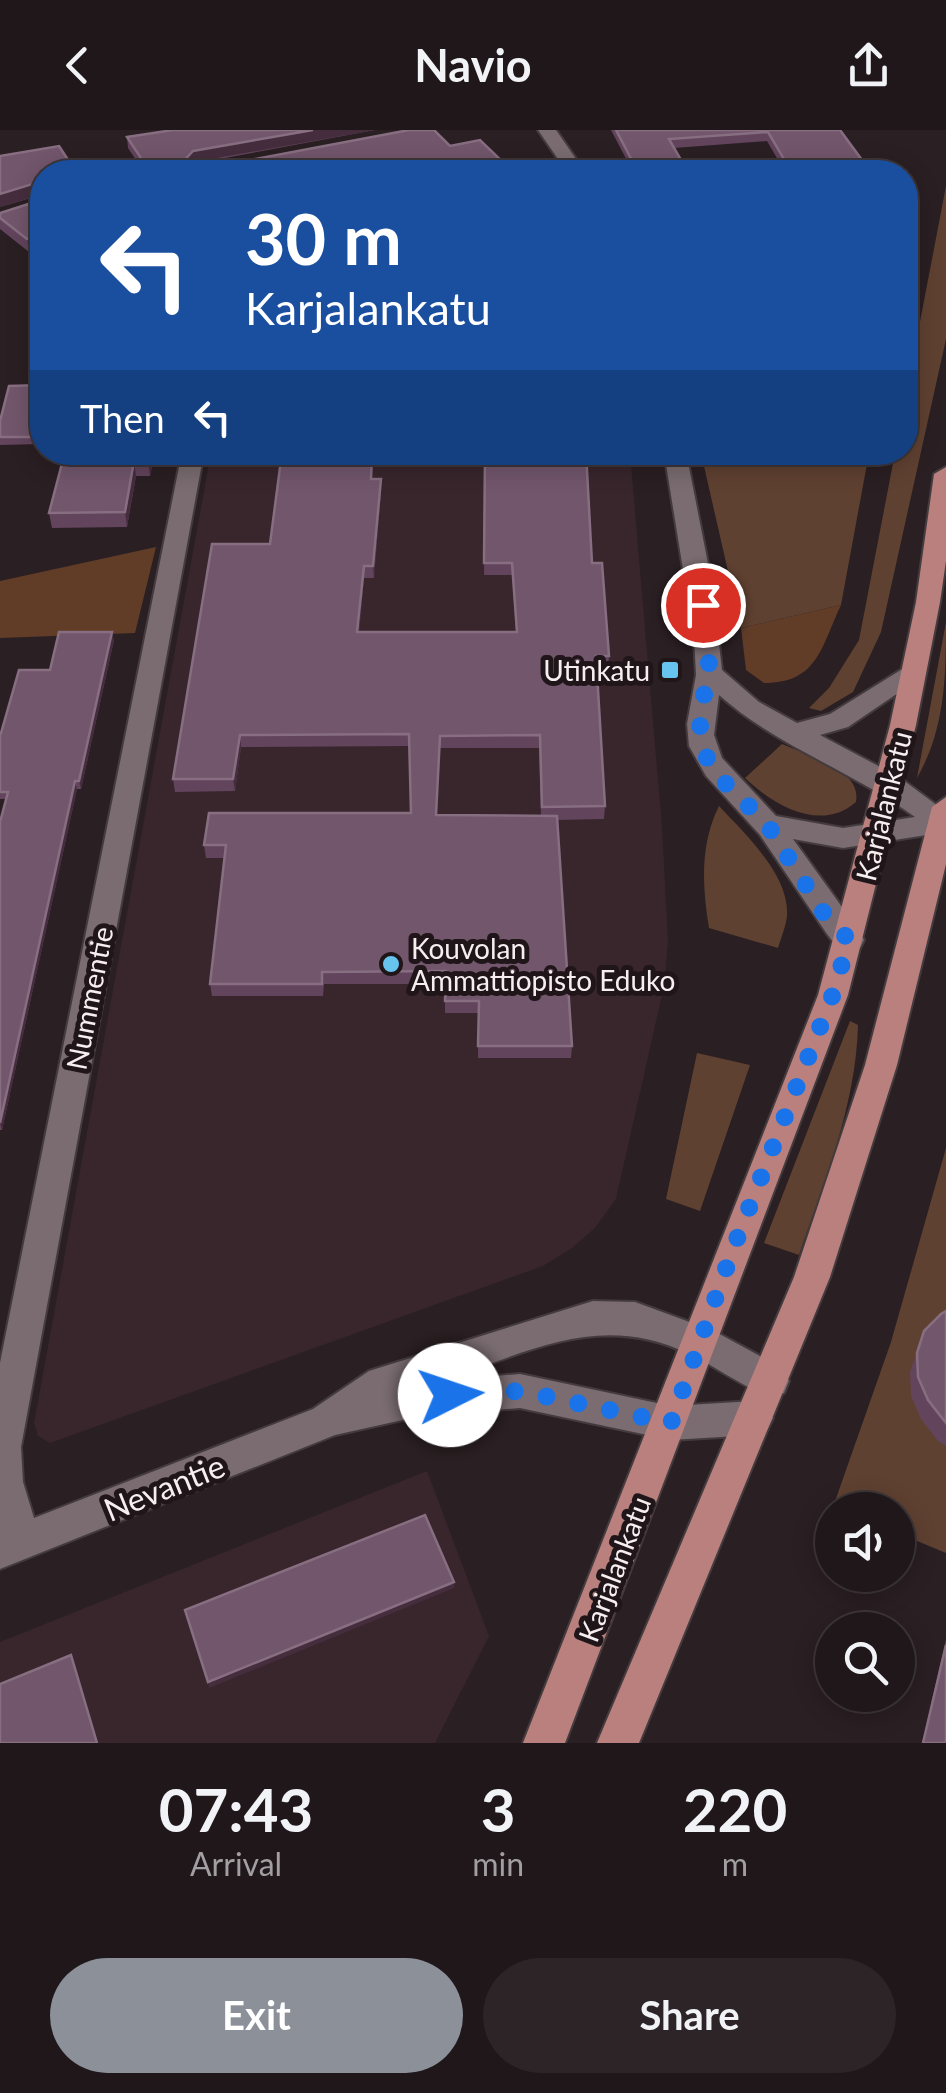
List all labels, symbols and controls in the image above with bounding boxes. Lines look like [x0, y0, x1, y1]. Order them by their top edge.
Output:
icon: back [50, 38, 105, 93]
text: Navio [414, 38, 532, 92]
icon: share [841, 38, 896, 93]
text: 30 m [245, 196, 402, 280]
icon: left [80, 200, 210, 330]
text: Karjalankatu [245, 281, 491, 335]
icon: left [185, 390, 240, 445]
text: Then [80, 395, 165, 441]
pin [661, 563, 746, 648]
icon: arrive [676, 578, 731, 633]
place label: Utinkatu [543, 653, 650, 687]
marker: Utinkatu [659, 659, 681, 681]
street label: Karjalankatu [848, 728, 918, 884]
street label: Nummentie [58, 924, 120, 1072]
place label: Kouvolan Ammattiopisto Eduko [411, 931, 675, 997]
marker: Kouvolan Ammattiopisto Eduko [380, 953, 402, 975]
position arrow [398, 1343, 502, 1447]
street label: Nevantie [98, 1445, 230, 1529]
street label: Karjalankatu [571, 1492, 657, 1646]
map controls [815, 1492, 915, 1712]
button: sound [815, 1492, 915, 1592]
button: search [815, 1612, 915, 1712]
text: 07:43 [159, 1773, 313, 1845]
text: 3 [481, 1773, 516, 1845]
text: 220 [683, 1773, 787, 1845]
text: Arrival [190, 1844, 282, 1883]
text: min [472, 1844, 524, 1883]
text: m [722, 1844, 748, 1883]
button: Exit [50, 1958, 463, 2073]
button: Share [483, 1958, 896, 2073]

